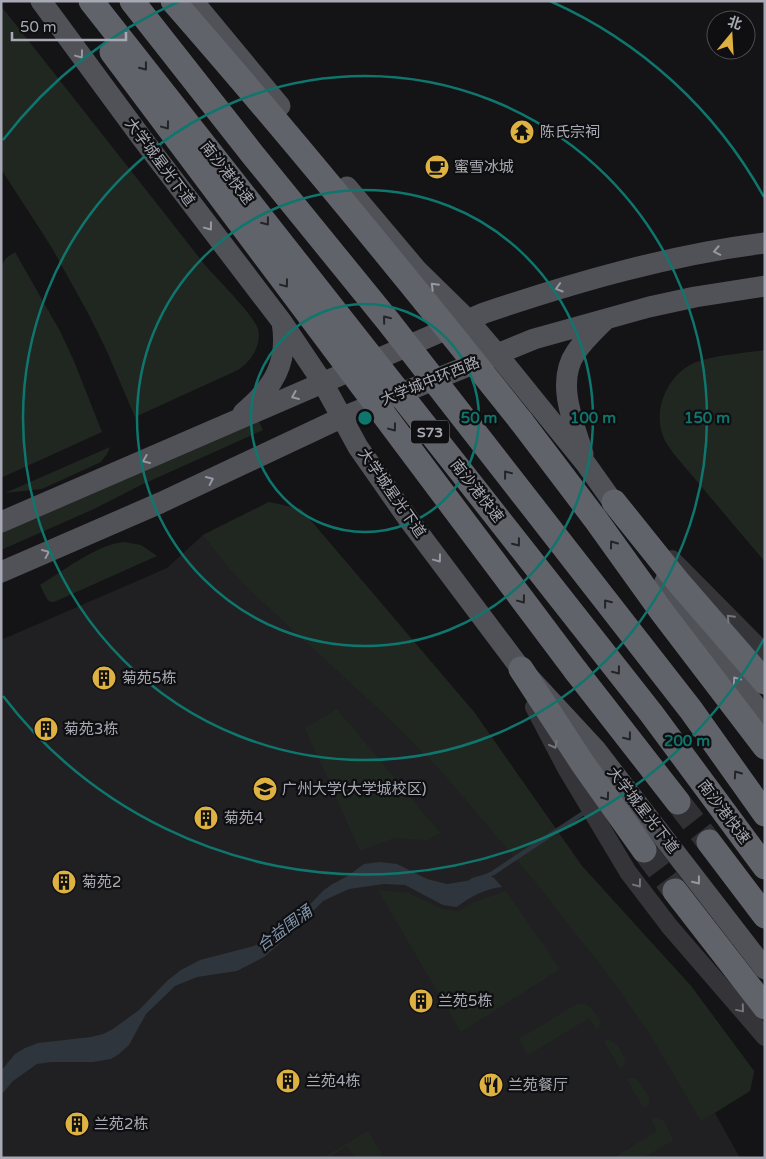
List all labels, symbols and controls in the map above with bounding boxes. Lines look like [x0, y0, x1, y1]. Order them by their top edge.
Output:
scale bar [12, 10, 126, 42]
north arrow [706, 10, 756, 60]
text: 北 [726, 13, 744, 33]
text: 50 m [20, 18, 57, 36]
one-way arrow [74, 49, 82, 58]
one-way arrow [138, 61, 146, 70]
street label: 大学城星光下道 [121, 115, 199, 209]
temple icon: 陈氏宗祠 [509, 119, 535, 145]
one-way arrow [160, 120, 169, 130]
place label: 陈氏宗祠 [540, 123, 600, 141]
street label: 南沙港快速 [197, 138, 257, 208]
cafe icon: 蜜雪冰城 [424, 154, 450, 180]
place label: 蜜雪冰城 [454, 158, 514, 176]
one-way arrow [260, 216, 268, 225]
one-way arrow [204, 221, 212, 230]
one-way arrow [712, 245, 721, 255]
one-way arrow [279, 278, 287, 287]
one-way arrow [430, 283, 439, 292]
one-way arrow [555, 283, 563, 293]
one-way arrow [383, 316, 391, 325]
street label: 大学城中环西路 [378, 353, 482, 409]
one-way arrow [291, 389, 300, 400]
centre of rings [356, 409, 374, 427]
text: 50 m [461, 409, 497, 427]
text: 100 m [570, 409, 616, 427]
text: 150 m [684, 409, 730, 427]
road number: S73 [411, 421, 449, 444]
one-way arrow [387, 422, 395, 431]
street label: 大学城星光下道 [355, 445, 429, 541]
one-way arrow [142, 454, 151, 464]
street label: 南沙港快速 [447, 456, 507, 526]
one-way arrow [504, 471, 513, 480]
one-way arrow [205, 475, 214, 486]
one-way arrow [511, 537, 520, 547]
one-way arrow [610, 540, 619, 550]
one-way arrow [41, 548, 50, 559]
one-way arrow [433, 553, 441, 562]
one-way arrow [516, 594, 524, 603]
one-way arrow [604, 599, 613, 608]
one-way arrow [727, 615, 736, 624]
building icon: 菊苑5栋 [91, 665, 117, 691]
one-way arrow [612, 665, 620, 674]
place label: 菊苑5栋 [122, 669, 176, 687]
one-way arrow [733, 676, 742, 686]
building icon: 菊苑3栋 [33, 716, 59, 742]
place label: 菊苑3栋 [64, 720, 118, 738]
one-way arrow [622, 732, 631, 741]
text: 200 m [664, 732, 710, 750]
one-way arrow [548, 740, 558, 749]
street label: 大学城星光下道 [604, 763, 682, 857]
one-way arrow [734, 770, 743, 780]
school or university icon: 广州大学(大学城校区) [252, 776, 278, 802]
street label: 南沙港快速 [694, 777, 754, 847]
place label: 广州大学(大学城校区) [282, 780, 426, 798]
one-way arrow [600, 791, 609, 801]
building icon: 菊苑4 [193, 805, 219, 831]
place label: 菊苑4 [224, 809, 263, 827]
building icon: 菊苑2 [51, 869, 77, 895]
place label: 菊苑2 [82, 873, 121, 891]
one-way arrow [692, 875, 700, 884]
one-way arrow [632, 878, 640, 887]
water label: 合益围涌 [253, 900, 318, 956]
building icon: 兰苑5栋 [408, 988, 434, 1014]
place label: 兰苑5栋 [438, 992, 492, 1010]
one-way arrow [736, 1004, 745, 1013]
building icon: 兰苑4栋 [275, 1068, 301, 1094]
place label: 兰苑4栋 [306, 1072, 360, 1090]
restaurant icon: 兰苑餐厅 [478, 1072, 504, 1098]
place label: 兰苑餐厅 [508, 1076, 568, 1094]
building icon: 兰苑2栋 [64, 1111, 90, 1137]
place label: 兰苑2栋 [94, 1115, 148, 1133]

